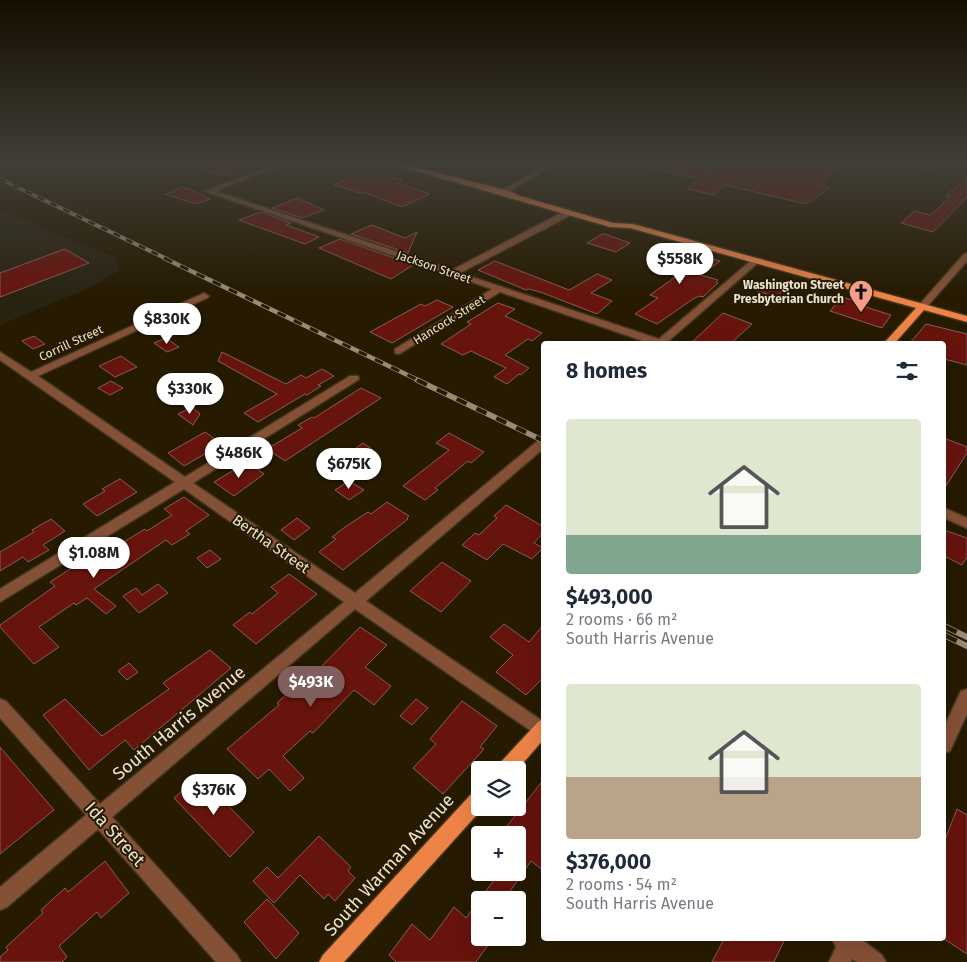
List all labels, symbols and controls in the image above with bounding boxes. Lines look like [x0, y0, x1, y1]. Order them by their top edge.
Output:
pin: $558K [645, 242, 715, 285]
street label: Jackson Street [395, 248, 473, 286]
text: $558K [657, 249, 703, 268]
place label: Washington Street Presbyterian Church [734, 278, 844, 306]
church icon: Washington Street Presbyterian Church [848, 279, 874, 313]
street label: Hancock Street [411, 292, 488, 348]
pin: $830K [132, 302, 202, 345]
text: $830K [144, 309, 190, 328]
street label: Corrill Street [37, 322, 106, 364]
icon: filters [893, 357, 921, 385]
text: 8 homes [566, 358, 647, 384]
pin: $330K [155, 372, 225, 415]
text: $330K [168, 379, 212, 398]
pin: $486K [204, 436, 274, 479]
text: $486K [216, 443, 262, 462]
pin: $675K [314, 448, 384, 490]
icon: home [699, 452, 789, 542]
text: $675K [327, 454, 371, 473]
street label: Bertha Street [229, 511, 314, 578]
pin: $1.08M [53, 536, 135, 579]
text: $1.08M [69, 543, 119, 562]
text: $493,000 [566, 584, 653, 610]
text: 2 rooms · 66 m² [566, 610, 677, 629]
text: South Harris Avenue [566, 629, 714, 648]
street label: South Harris Avenue [108, 661, 250, 785]
pin: $493K [276, 666, 346, 708]
text: $493K [289, 672, 333, 691]
icon: home [699, 717, 789, 807]
map controls [471, 761, 526, 946]
button: layers [471, 761, 526, 816]
pin: $376K [179, 774, 249, 816]
text: $376K [192, 780, 236, 799]
street label: South Warman Avenue [319, 789, 459, 941]
street label: Ida Street [80, 797, 150, 871]
button: + [471, 826, 526, 881]
text: $376,000 [566, 849, 651, 875]
text: 2 rooms · 54 m² [566, 875, 677, 894]
button: − [471, 891, 526, 946]
text: South Harris Avenue [566, 894, 714, 913]

